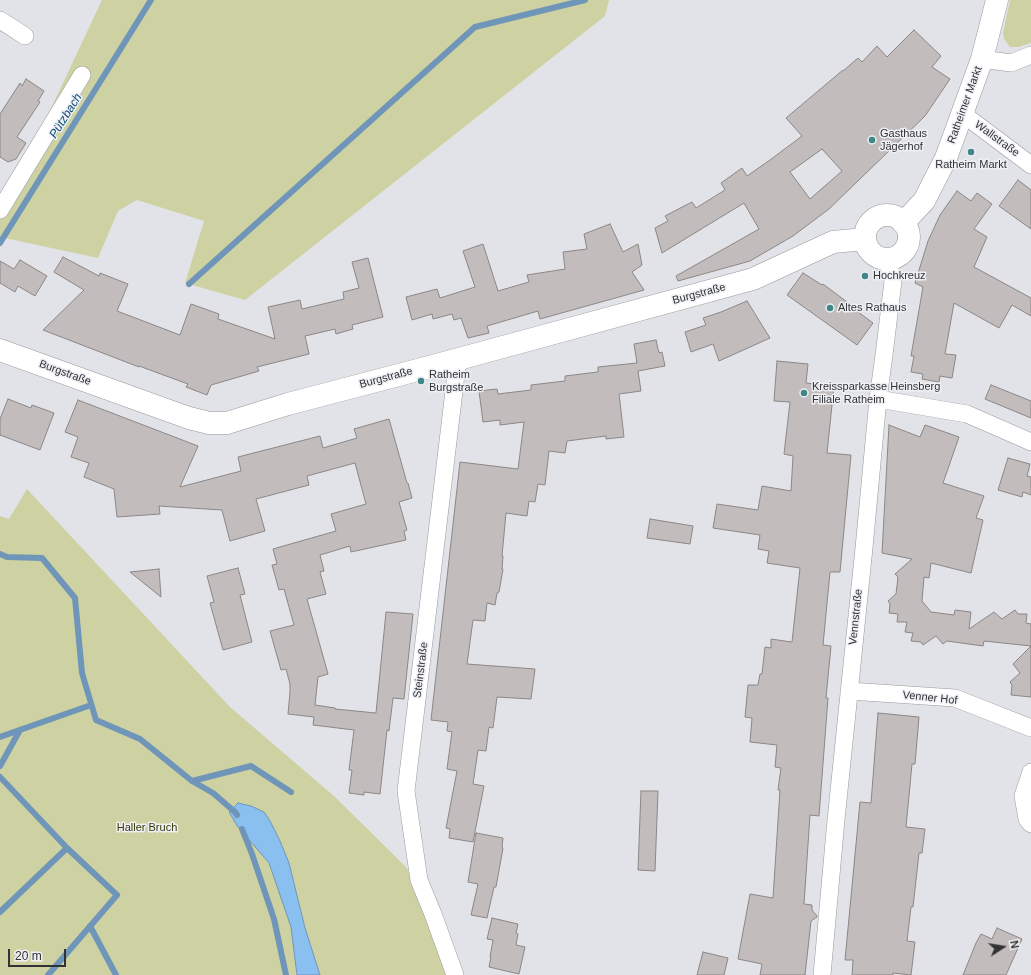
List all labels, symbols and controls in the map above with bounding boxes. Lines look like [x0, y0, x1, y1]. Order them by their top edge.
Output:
street label: Ratheimer Markt [945, 65, 985, 145]
water label: Pützbach [47, 91, 85, 141]
street label: Wallstraße [972, 118, 1022, 160]
place label: Gasthaus Jägerhof [880, 127, 927, 153]
marker: Gasthaus Jägerhof [867, 135, 877, 145]
marker: Ratheim Markt [966, 147, 976, 157]
place label: Ratheim Markt [935, 158, 1007, 172]
place label: Hochkreuz [873, 269, 926, 283]
marker: Hochkreuz [860, 271, 870, 281]
street label: Burgstraße [671, 281, 727, 307]
place label: Altes Rathaus [838, 301, 906, 315]
marker: Altes Rathaus [825, 303, 835, 313]
street label: Burgstraße [37, 357, 93, 389]
street label: Burgstraße [358, 365, 414, 391]
place label: Ratheim Burgstraße [429, 368, 483, 394]
marker: Ratheim Burgstraße [416, 376, 426, 386]
place label: Kreissparkasse Heinsberg Filiale Ratheim [812, 380, 940, 406]
marker: Kreissparkasse Heinsberg Filiale Ratheim [799, 388, 809, 398]
street label: Vennstraße [846, 588, 866, 646]
street label: Steinstraße [411, 641, 431, 699]
street label: Venner Hof [902, 689, 958, 707]
park label: Haller Bruch [117, 821, 177, 835]
north arrow [983, 927, 1023, 967]
text: N [1008, 939, 1021, 950]
scale bar [10, 941, 68, 967]
text: 20 m [15, 949, 42, 963]

